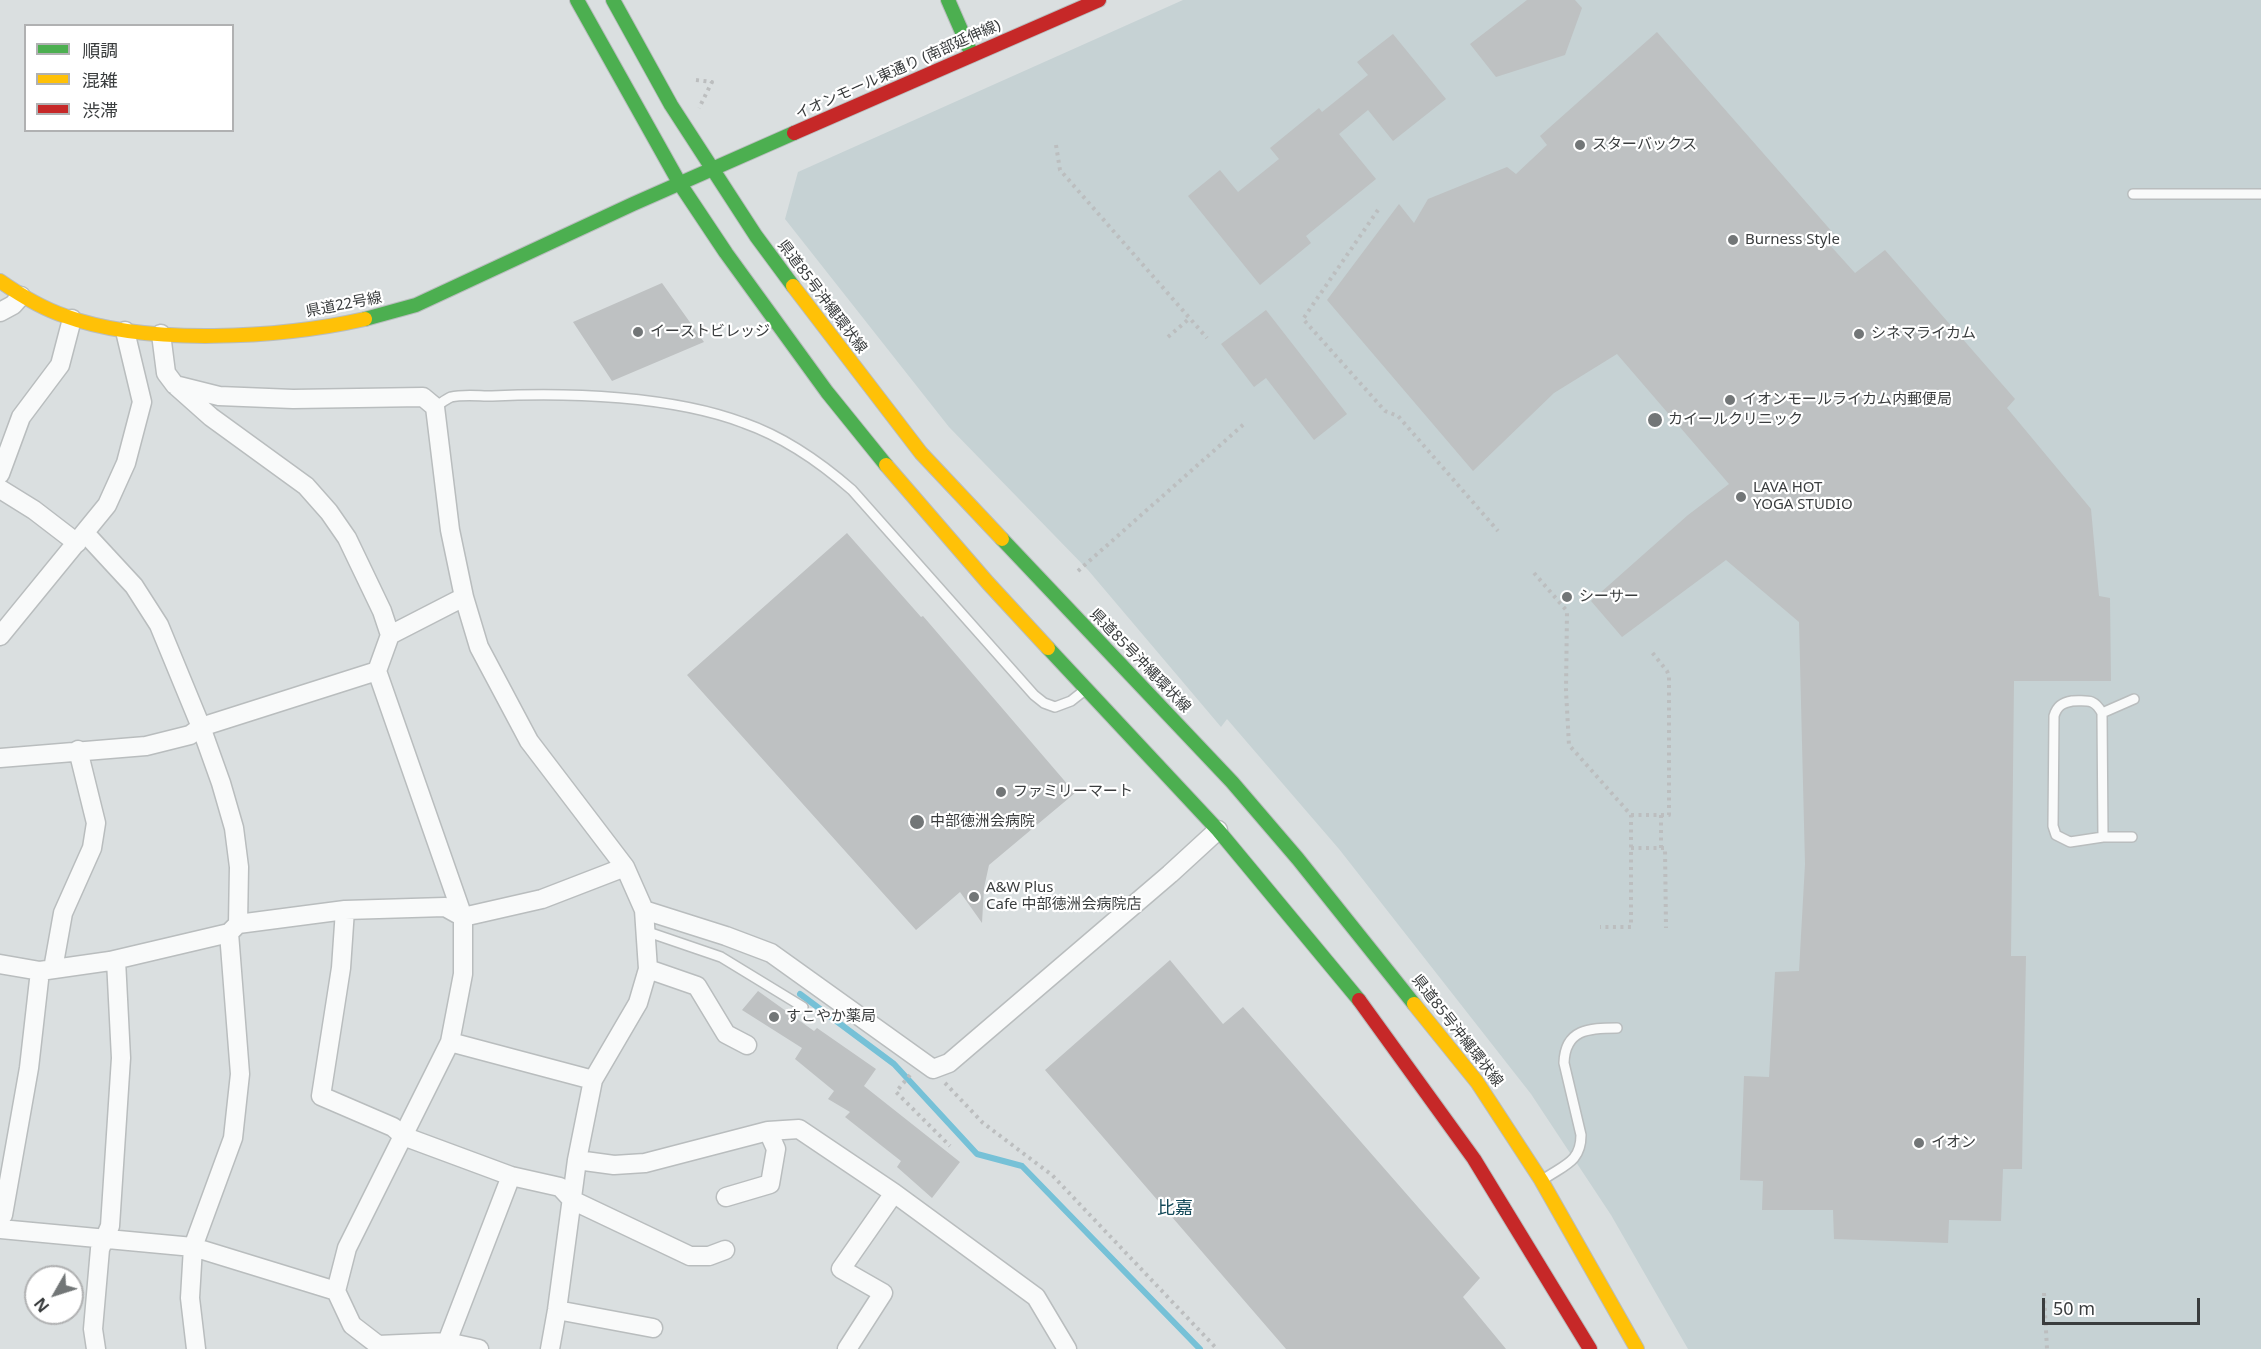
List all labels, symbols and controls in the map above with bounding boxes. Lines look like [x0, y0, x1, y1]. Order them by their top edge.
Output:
street label: イオンモール東通り (南部延伸線) [793, 16, 1003, 124]
legend [24, 24, 234, 132]
text: 順調 [82, 38, 118, 62]
text: 混雑 [82, 68, 118, 92]
text: 渋滞 [82, 98, 118, 122]
place label: スターバックス [1592, 136, 1697, 154]
marker: スターバックス [1573, 138, 1587, 152]
place label: Burness Style [1745, 231, 1840, 249]
marker: Burness Style [1726, 233, 1740, 247]
street label: 県道85号沖縄環状線 [774, 237, 870, 357]
street label: 県道22号線 [304, 289, 384, 321]
place label: イーストビレッジ [650, 323, 770, 341]
marker: イーストビレッジ [631, 325, 645, 339]
place label: シネマライカム [1871, 325, 1976, 343]
marker: シネマライカム [1852, 327, 1866, 341]
place label: イオンモールライカム内郵便局 [1742, 391, 1952, 409]
marker: イオンモールライカム内郵便局 [1723, 393, 1737, 407]
marker: カイールクリニック [1646, 411, 1664, 429]
place label: カイールクリニック [1668, 411, 1803, 429]
place label: LAVA HOT YOGA STUDIO [1753, 479, 1853, 514]
marker: LAVA HOT YOGA STUDIO [1734, 490, 1748, 504]
place label: シーサー [1579, 588, 1639, 606]
marker: シーサー [1560, 590, 1574, 604]
street label: 県道85号沖縄環状線 [1086, 605, 1194, 717]
place label: ファミリーマート [1013, 783, 1133, 801]
marker: ファミリーマート [994, 785, 1008, 799]
marker: 中部徳洲会病院 [908, 813, 926, 831]
place label: 中部徳洲会病院 [930, 813, 1035, 831]
place label: A&W Plus Cafe 中部徳洲会病院店 [986, 879, 1141, 914]
marker: A&W Plus Cafe 中部徳洲会病院店 [967, 890, 981, 904]
street label: 県道85号沖縄環状線 [1408, 971, 1506, 1091]
place label: すこやか薬局 [786, 1008, 876, 1026]
marker: すこやか薬局 [767, 1010, 781, 1024]
place label: イオン [1931, 1134, 1976, 1152]
marker: イオン [1912, 1136, 1926, 1150]
district label: 比嘉 [1157, 1198, 1193, 1220]
north arrow [24, 1265, 84, 1325]
scale bar [2045, 1286, 2202, 1324]
text: N [29, 1293, 54, 1317]
text: 50 m [2053, 1296, 2095, 1320]

